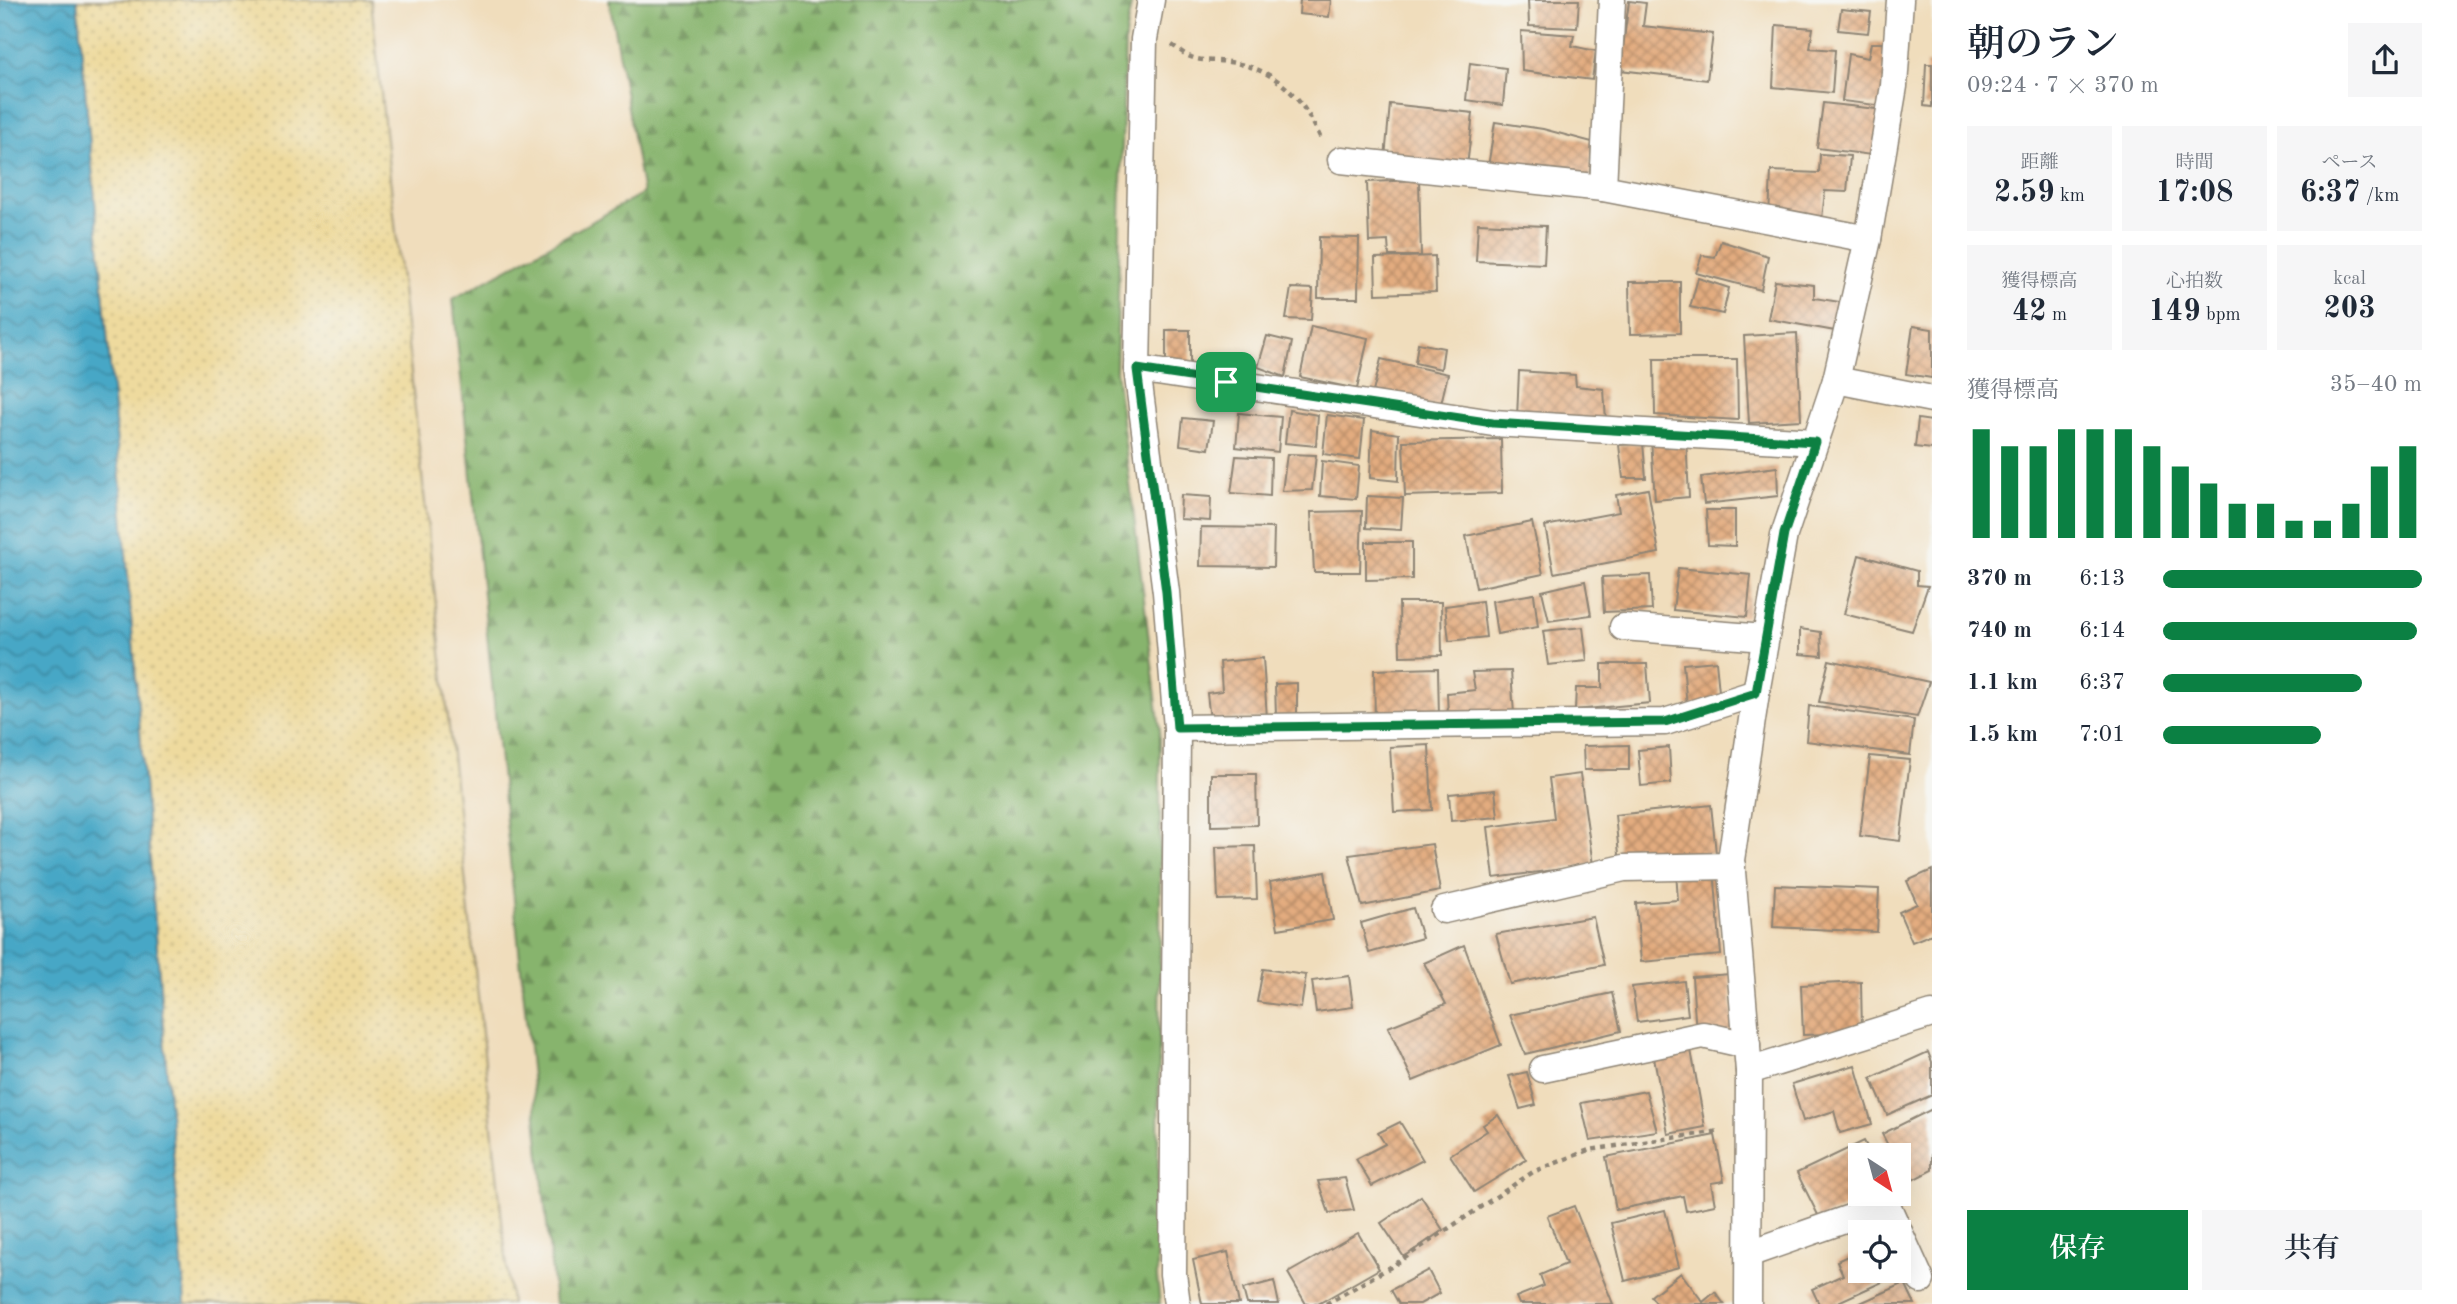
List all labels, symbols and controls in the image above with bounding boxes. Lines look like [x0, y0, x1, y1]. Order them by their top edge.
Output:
button: share [2348, 23, 2422, 97]
text: 朝のラン [1967, 27, 2119, 65]
text: 09:24 · 7 × 370 m [1967, 74, 2159, 97]
text: 距離 [2020, 154, 2059, 173]
text: 時間 [2175, 154, 2214, 173]
text: ペース [2321, 154, 2378, 173]
text: 2.59 [1994, 178, 2055, 208]
text: 17:08 [2156, 178, 2234, 208]
text: 6:37 [2300, 178, 2360, 208]
text: km [2055, 187, 2085, 206]
text: /km [2360, 187, 2399, 206]
text: kcal [2333, 270, 2366, 289]
text: 獲得標高 [2001, 273, 2078, 292]
text: 心拍数 [2166, 273, 2223, 292]
text: 203 [2323, 294, 2376, 324]
text: 42 [2012, 297, 2047, 327]
text: 149 [2148, 297, 2201, 327]
text: m [2047, 306, 2067, 325]
text: bpm [2201, 306, 2241, 325]
pin [1196, 352, 1256, 412]
icon: arrive [1207, 363, 1245, 401]
text: 35–40 m [2330, 373, 2422, 396]
text: 獲得標高 [1967, 379, 2059, 402]
text: 370 m [1967, 567, 2032, 590]
text: 6:13 [2079, 567, 2125, 590]
text: 740 m [1967, 619, 2032, 642]
text: 6:14 [2079, 619, 2125, 642]
text: 1.1 km [1967, 671, 2038, 694]
text: 6:37 [2079, 671, 2125, 694]
text: 1.5 km [1967, 723, 2038, 746]
text: 7:01 [2079, 723, 2125, 746]
north arrow [1848, 1143, 1911, 1206]
map controls [1848, 1143, 1911, 1283]
button: 保存 [1967, 1210, 2188, 1290]
button: 共有 [2202, 1210, 2422, 1290]
button: locate [1848, 1220, 1911, 1283]

